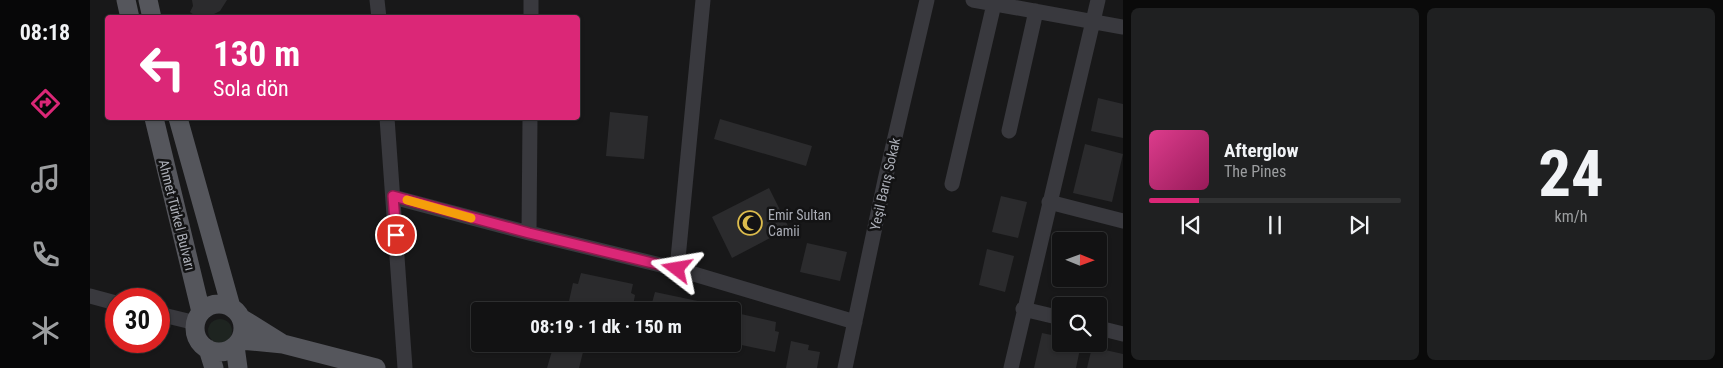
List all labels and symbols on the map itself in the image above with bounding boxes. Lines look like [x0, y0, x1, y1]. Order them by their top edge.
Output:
street label: Yeşil Barış Sokak [867, 135, 904, 232]
street label: Ahmet Türkel Bulvarı [155, 158, 199, 272]
place label: Emir Sultan Camii [768, 207, 831, 239]
mosque icon: Emir Sultan Camii [737, 210, 763, 236]
pin [375, 214, 417, 256]
north arrow [1052, 232, 1108, 288]
position arrow [650, 242, 702, 294]
speed limit sign: 30 [105, 288, 170, 353]

